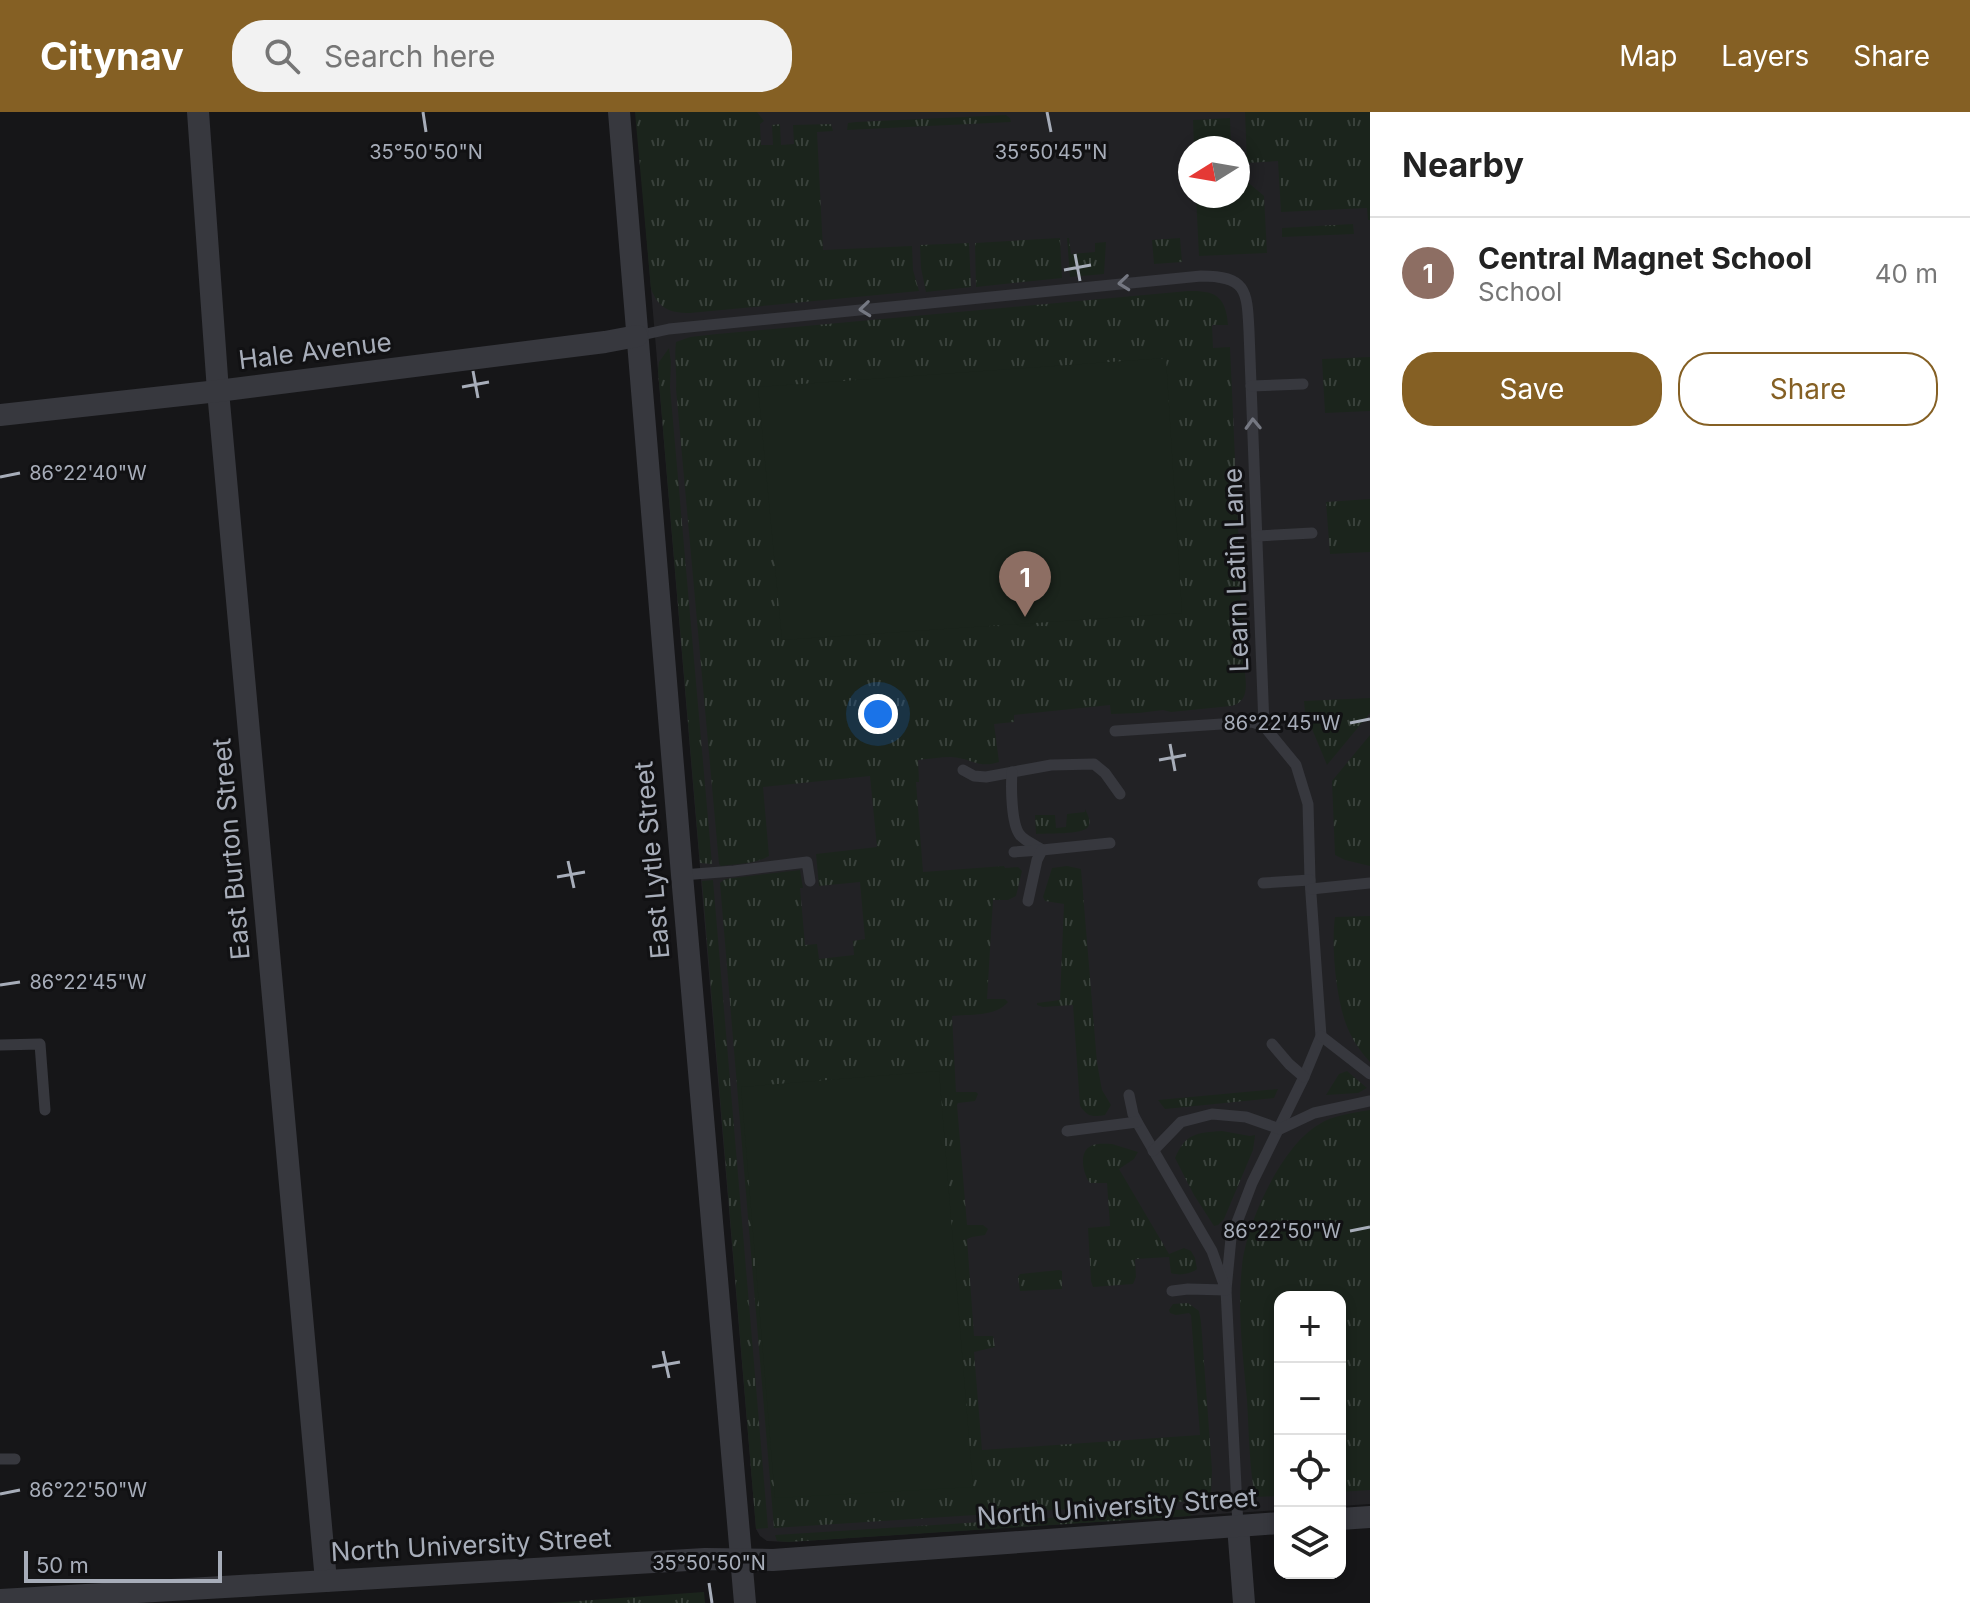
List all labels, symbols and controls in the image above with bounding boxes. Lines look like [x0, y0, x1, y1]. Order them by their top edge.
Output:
search box [232, 20, 792, 92]
text: Citynav [40, 33, 184, 79]
icon: search [260, 34, 304, 78]
text: Search here [324, 38, 495, 74]
text: Map [1619, 39, 1677, 73]
text: Layers [1721, 39, 1809, 73]
text: Share [1853, 39, 1930, 73]
north arrow [1178, 136, 1250, 208]
text: 35°50'50"N [369, 140, 483, 164]
text: 35°50'45"N [995, 140, 1107, 164]
text: Nearby [1402, 144, 1524, 185]
text: Central Magnet School [1478, 240, 1812, 276]
text: 1 [1422, 258, 1434, 289]
text: 40 m [1875, 258, 1938, 289]
one-way arrow [1117, 275, 1130, 292]
text: School [1478, 276, 1562, 307]
one-way arrow [858, 301, 871, 318]
street label: Hale Avenue [237, 326, 393, 375]
button: Save [1402, 352, 1662, 426]
button: Share [1678, 352, 1938, 426]
one-way arrow [1244, 417, 1261, 430]
text: 86°22'40"W [29, 461, 147, 485]
street label: Learn Latin Lane [1216, 467, 1255, 673]
pin: 1 [999, 551, 1051, 617]
your location [858, 694, 898, 734]
text: 86°22'45"W [1223, 711, 1341, 735]
street label: East Burton Street [205, 737, 256, 961]
street label: East Lytle Street [627, 760, 676, 960]
text: 86°22'45"W [29, 970, 147, 994]
text: 86°22'50"W [1223, 1219, 1341, 1243]
map controls [1274, 1291, 1346, 1579]
button: + [1274, 1291, 1346, 1363]
button: − [1274, 1363, 1346, 1435]
button: locate [1274, 1435, 1346, 1507]
text: 86°22'50"W [29, 1478, 147, 1502]
street label: North University Street [976, 1481, 1258, 1532]
button: layers [1274, 1507, 1346, 1579]
street label: North University Street [330, 1522, 612, 1567]
scale bar [24, 1547, 222, 1583]
text: 35°50'50"N [652, 1551, 766, 1575]
text: 50 m [36, 1552, 89, 1578]

